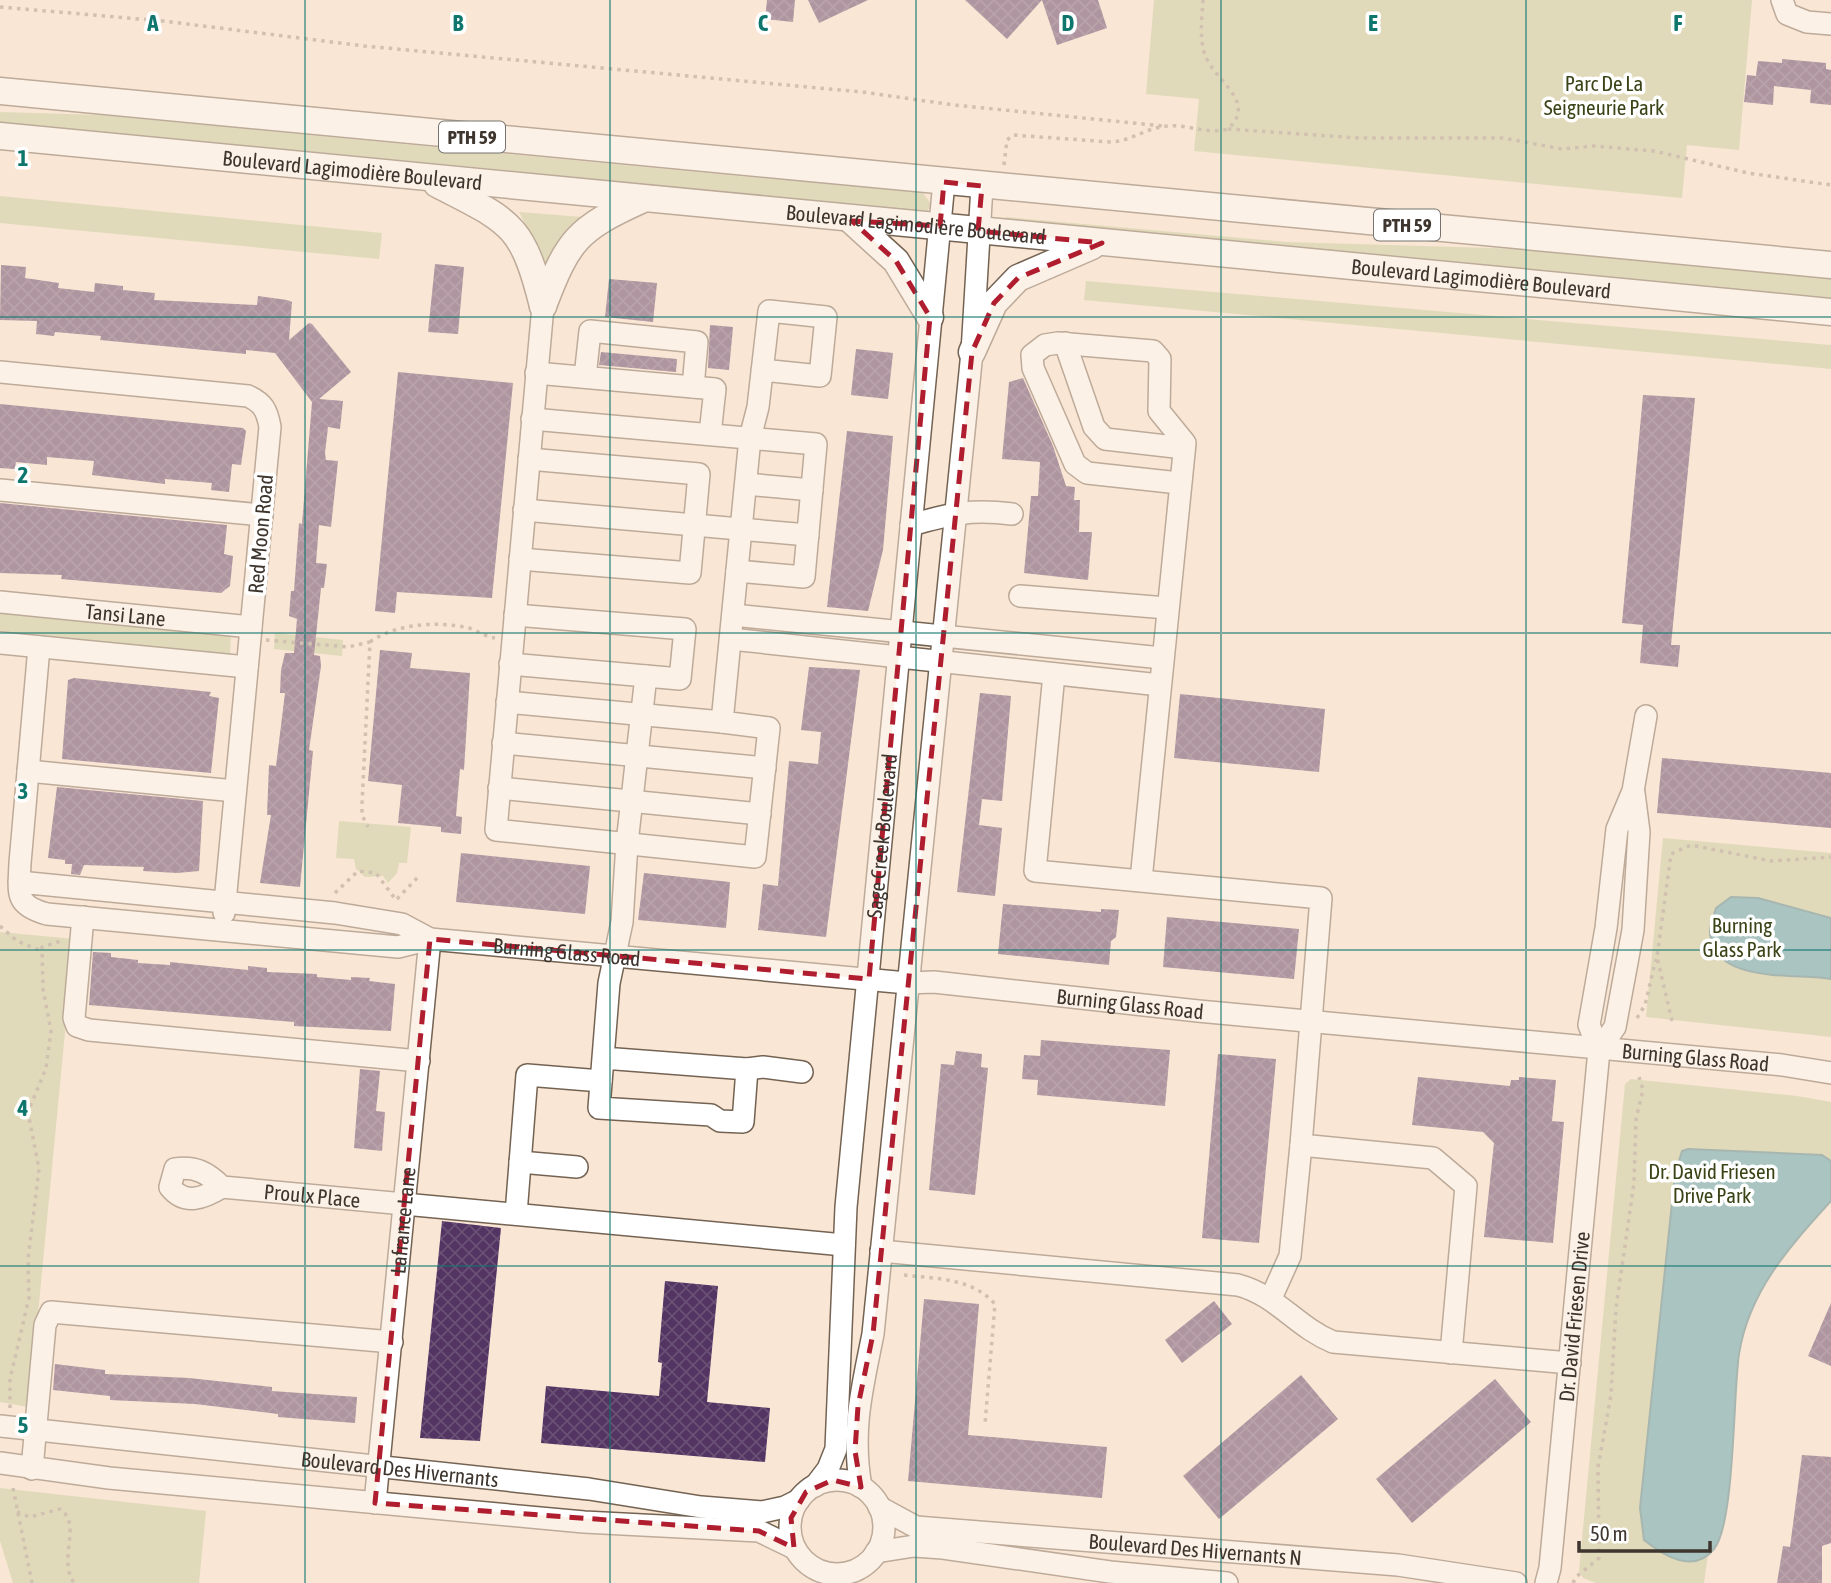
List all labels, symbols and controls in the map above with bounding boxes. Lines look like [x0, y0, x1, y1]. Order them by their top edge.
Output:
text: A [146, 10, 159, 36]
text: B [453, 10, 464, 36]
text: C [758, 10, 769, 36]
text: D [1062, 10, 1075, 36]
text: E [1368, 10, 1378, 36]
text: F [1673, 10, 1683, 36]
park label: Parc De La Seigneurie Park [1544, 71, 1664, 119]
road number: PTH 59 [439, 122, 505, 153]
text: 1 [18, 145, 29, 171]
street label: Boulevard Lagimodière Boulevard [221, 145, 483, 194]
street label: Boulevard Lagimodière Boulevard [785, 200, 1047, 248]
road number: PTH 59 [1374, 210, 1440, 241]
street label: Boulevard Lagimodière Boulevard [1350, 254, 1612, 303]
text: 2 [18, 462, 28, 488]
street label: Red Moon Road [243, 473, 277, 595]
street label: Tansi Lane [84, 599, 167, 630]
street label: Sage Creek Boulevard [862, 752, 901, 919]
text: 3 [18, 778, 28, 804]
park label: Burning Glass Park [1702, 913, 1782, 961]
street label: Burning Glass Road [492, 933, 641, 970]
street label: Burning Glass Road [1055, 984, 1205, 1023]
street label: Burning Glass Road [1621, 1038, 1770, 1076]
text: 4 [17, 1095, 29, 1121]
park label: Dr. David Friesen Drive Park [1648, 1159, 1776, 1207]
street label: Lafrance Lane [385, 1166, 420, 1275]
street label: Proulx Place [263, 1179, 361, 1212]
street label: Dr. David Friesen Drive [1554, 1230, 1594, 1403]
text: 5 [18, 1412, 29, 1438]
street label: Boulevard Des Hivernants [300, 1446, 500, 1491]
scale bar [1579, 1510, 1710, 1554]
text: 50 m [1590, 1521, 1628, 1545]
street label: Boulevard Des Hivernants N [1088, 1529, 1303, 1569]

